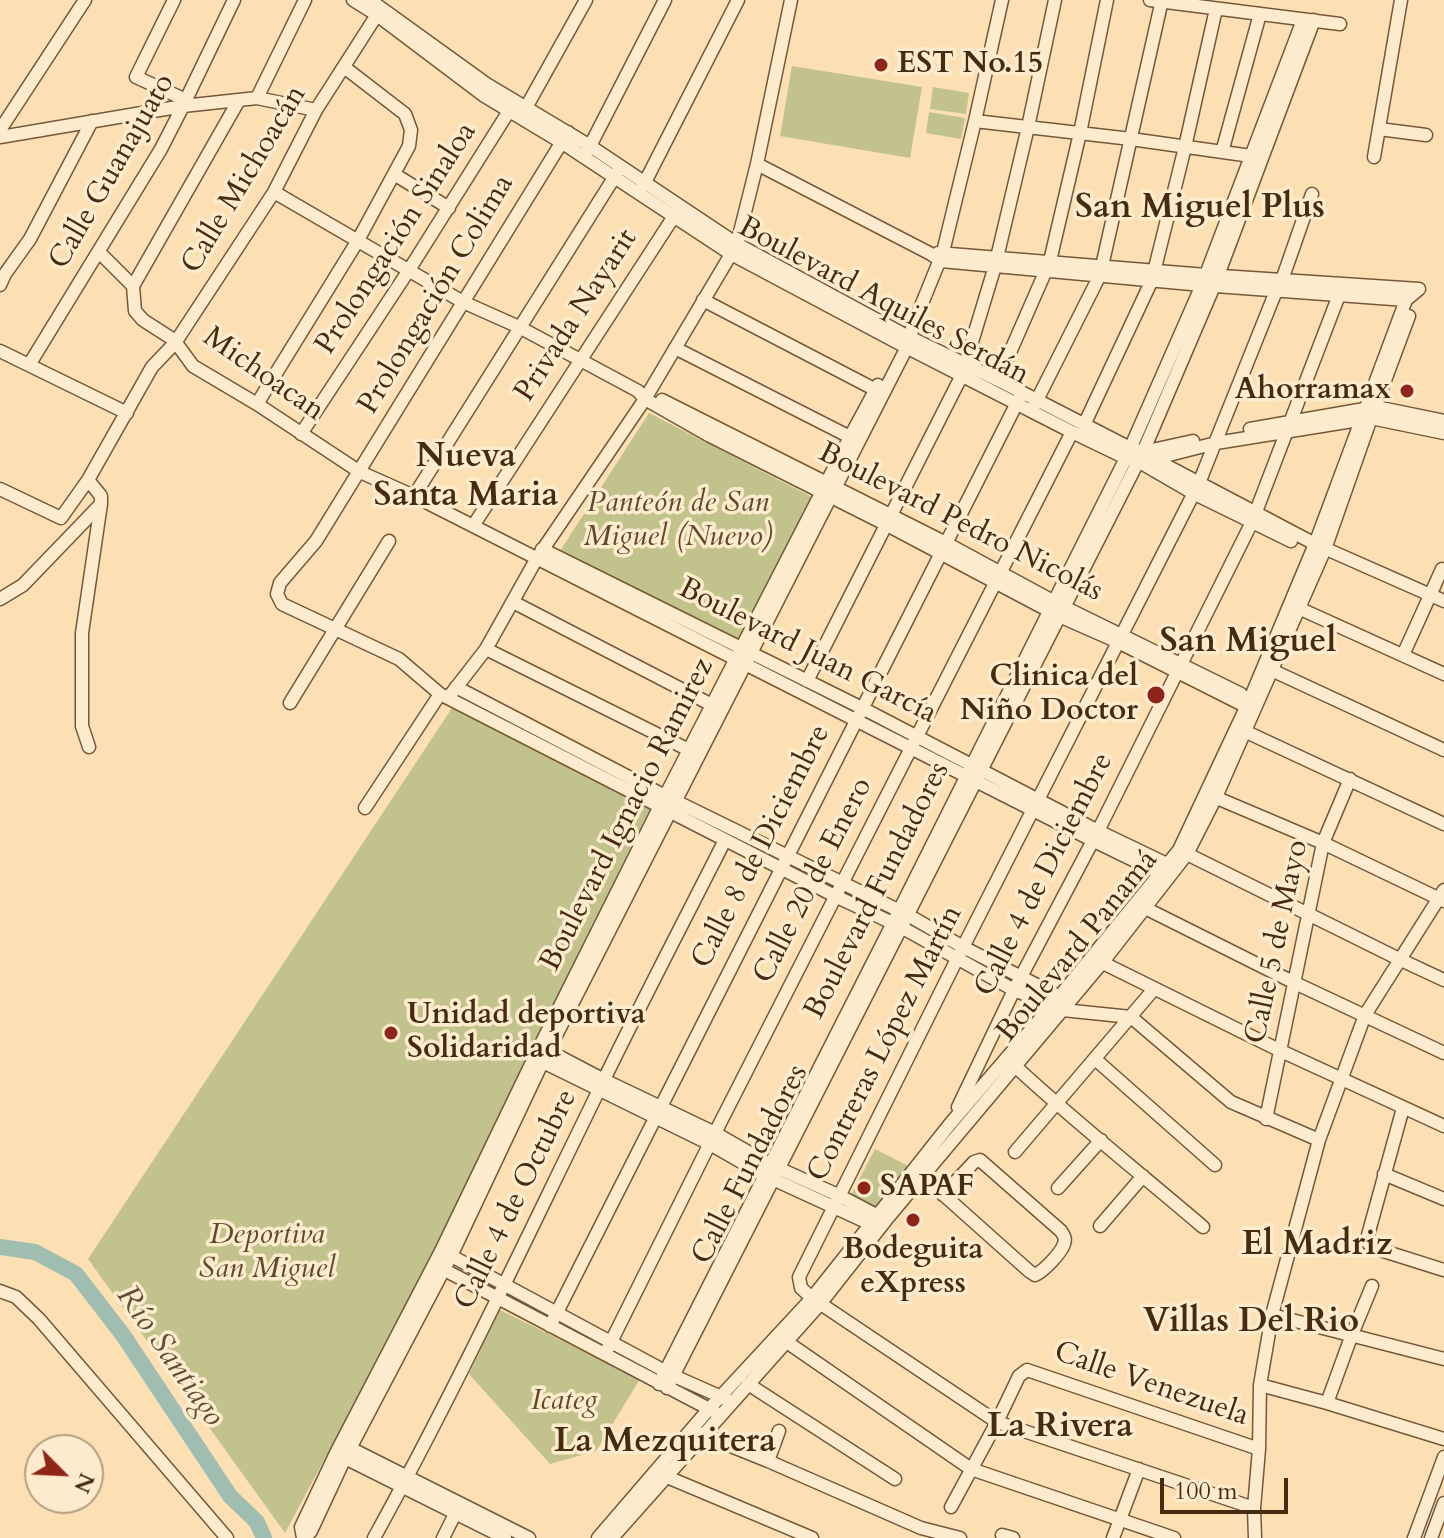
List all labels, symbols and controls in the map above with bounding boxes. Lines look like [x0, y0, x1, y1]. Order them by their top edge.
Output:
place label: EST No.15 [897, 47, 1043, 83]
marker: EST No.15 [872, 56, 890, 74]
street label: Calle Guanajuato [43, 68, 183, 276]
street label: Calle Michoacán [175, 80, 315, 280]
street label: Prolongación Sinaloa [309, 116, 485, 362]
street label: Prolongación Colima [351, 169, 523, 421]
district label: San Miguel Plus [1075, 189, 1325, 229]
street label: Boulevard Aquiles Serdán [731, 210, 1035, 394]
street label: Privada Nayarit [508, 223, 646, 409]
street label: Michoacan [195, 320, 331, 430]
place label: Ahorramax [1235, 373, 1391, 409]
marker: Ahorramax [1398, 382, 1416, 400]
street label: Boulevard Pedro Nicolás [812, 436, 1108, 610]
district label: Nueva Santa Maria [374, 438, 558, 518]
park label: Panteón de San Miguel (Nuevo) [583, 486, 773, 556]
street label: Boulevard Juan García [672, 571, 942, 733]
district label: San Miguel [1160, 623, 1336, 663]
street label: Boulevard Ignacio Ramirez [533, 652, 723, 978]
place label: Clinica del Niño Doctor [960, 660, 1138, 730]
marker: Clinica del Niño Doctor [1145, 684, 1167, 706]
street label: Calle 8 de Diciembre [685, 719, 839, 975]
street label: Calle 4 de Diciembre [968, 747, 1122, 1003]
street label: Boulevard Fundadores [798, 756, 958, 1026]
street label: Calle 20 de Enero [747, 772, 881, 990]
street label: Calle 5 de Mayo [1239, 837, 1317, 1047]
street label: Boulevard Panamá [990, 844, 1166, 1050]
street label: Contreras López Martín [801, 900, 971, 1188]
place label: Unidad deportiva Solidaridad [407, 998, 646, 1068]
marker: Unidad deportiva Solidaridad [382, 1024, 400, 1042]
street label: Calle Fundadores [685, 1059, 817, 1271]
street label: Calle 4 de Octubre [448, 1084, 586, 1316]
place label: SAPAF [880, 1170, 974, 1206]
marker: SAPAF [855, 1179, 873, 1197]
marker: Bodeguita eXpress [904, 1211, 922, 1229]
park label: Deportiva San Miguel [199, 1218, 335, 1288]
district label: El Madriz [1241, 1226, 1393, 1266]
place label: Bodeguita eXpress [843, 1233, 983, 1304]
water label: Río Santiago [107, 1279, 231, 1435]
district label: Villas Del Rio [1143, 1303, 1359, 1343]
street label: Calle Venezuela [1049, 1335, 1253, 1435]
park label: Icateg [531, 1384, 597, 1420]
district label: La Rivera [987, 1408, 1133, 1448]
district label: La Mezquitera [554, 1423, 776, 1463]
north arrow [24, 1434, 104, 1514]
scale bar [1164, 1462, 1292, 1512]
text: N [67, 1468, 102, 1498]
text: 100 m [1174, 1475, 1238, 1508]

